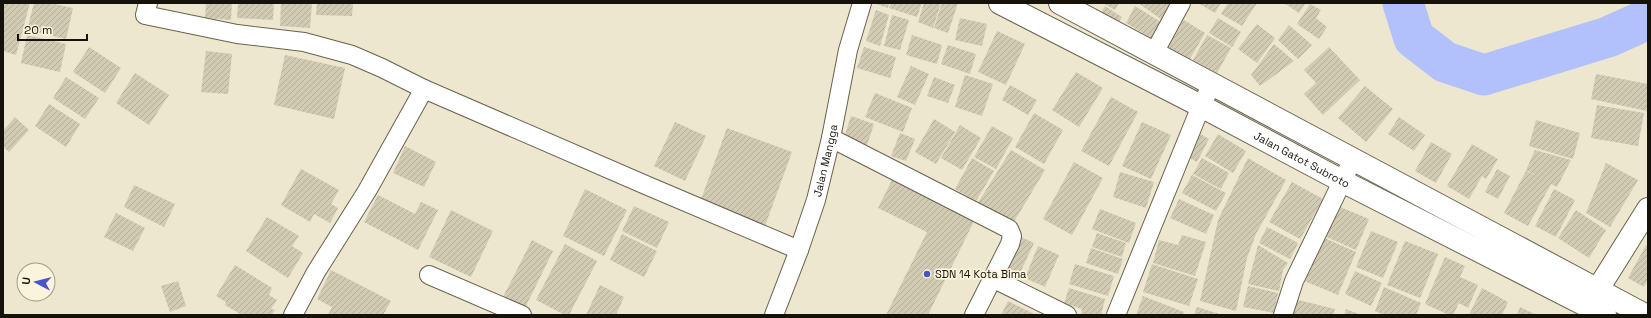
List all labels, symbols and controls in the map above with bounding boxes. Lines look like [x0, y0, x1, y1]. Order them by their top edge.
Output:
scale bar [18, 16, 87, 42]
text: 20 m [24, 22, 52, 38]
street label: Jalan Mangga [810, 122, 841, 198]
street label: Jalan Gatot Subroto [1251, 128, 1352, 191]
north arrow [16, 262, 56, 302]
place label: SDN 14 Kota Bima [935, 267, 1027, 281]
marker: SDN 14 Kota Bima [922, 269, 932, 279]
text: U [19, 276, 33, 285]

